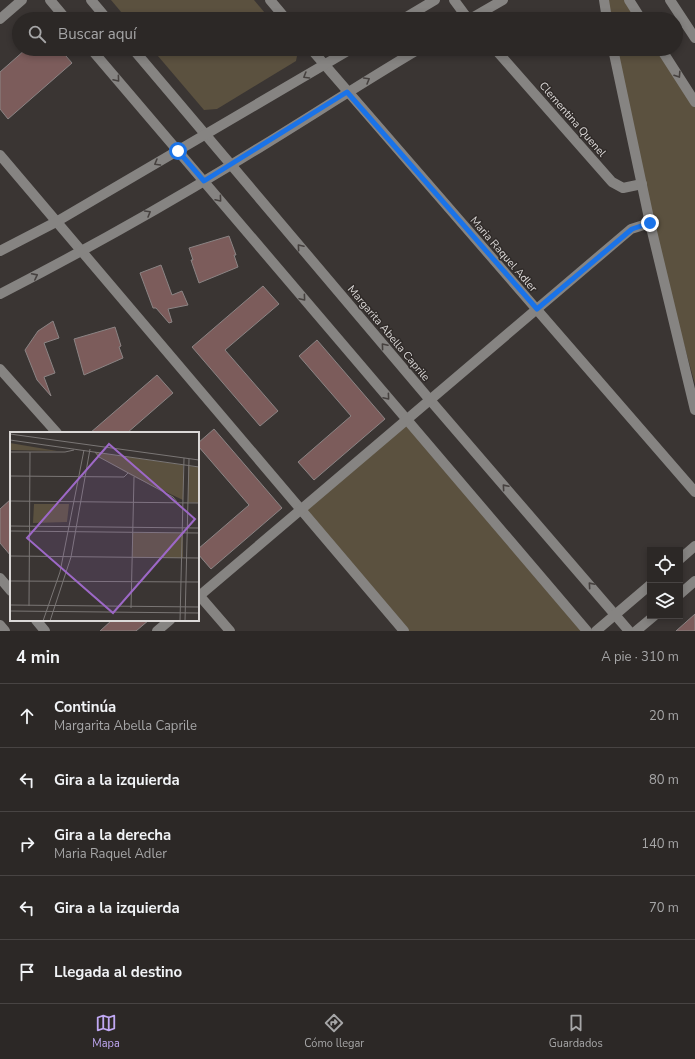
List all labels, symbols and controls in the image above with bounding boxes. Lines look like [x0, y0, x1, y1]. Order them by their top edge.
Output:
search box [12, 12, 683, 56]
icon: search [26, 23, 48, 45]
text: Buscar aquí [58, 24, 136, 44]
one-way arrow [303, 71, 310, 78]
one-way arrow [673, 71, 681, 78]
one-way arrow [112, 74, 119, 81]
one-way arrow [363, 77, 370, 84]
street label: Clementina Quenel [536, 79, 610, 161]
route start [169, 142, 187, 160]
one-way arrow [154, 159, 162, 166]
one-way arrow [215, 194, 222, 202]
one-way arrow [144, 211, 151, 218]
street label: Maria Raquel Adler [467, 213, 541, 295]
route end [641, 214, 659, 232]
one-way arrow [297, 244, 304, 252]
one-way arrow [30, 273, 38, 281]
street label: Margarita Abella Caprile [344, 282, 433, 385]
one-way arrow [299, 293, 306, 301]
one-way arrow [381, 344, 388, 351]
one-way arrow [383, 393, 390, 400]
inset map [10, 432, 199, 621]
one-way arrow [503, 484, 510, 492]
map controls [647, 547, 683, 619]
button: locate [647, 547, 683, 583]
one-way arrow [588, 582, 595, 590]
button: layers [647, 583, 683, 619]
text: 4 min [16, 646, 60, 669]
text: A pie · 310 m [601, 648, 679, 666]
text: Continúa [54, 697, 116, 717]
icon: ahead [16, 705, 38, 727]
text: 20 m [649, 707, 679, 725]
text: Margarita Abella Caprile [54, 717, 197, 735]
icon: left [16, 769, 38, 791]
text: Gira a la izquierda [54, 770, 180, 790]
text: 80 m [649, 771, 679, 789]
text: Gira a la derecha [54, 825, 171, 845]
icon: right [16, 833, 38, 855]
text: 140 m [641, 835, 679, 853]
text: Maria Raquel Adler [54, 845, 167, 863]
icon: left [16, 897, 38, 919]
text: Gira a la izquierda [54, 898, 180, 918]
text: 70 m [649, 899, 679, 917]
icon: arrive [16, 961, 38, 983]
text: Llegada al destino [54, 962, 182, 982]
tab: Mapa [92, 1012, 120, 1051]
tab: Cómo llegar [304, 1012, 364, 1051]
tab: Guardados [549, 1012, 603, 1051]

